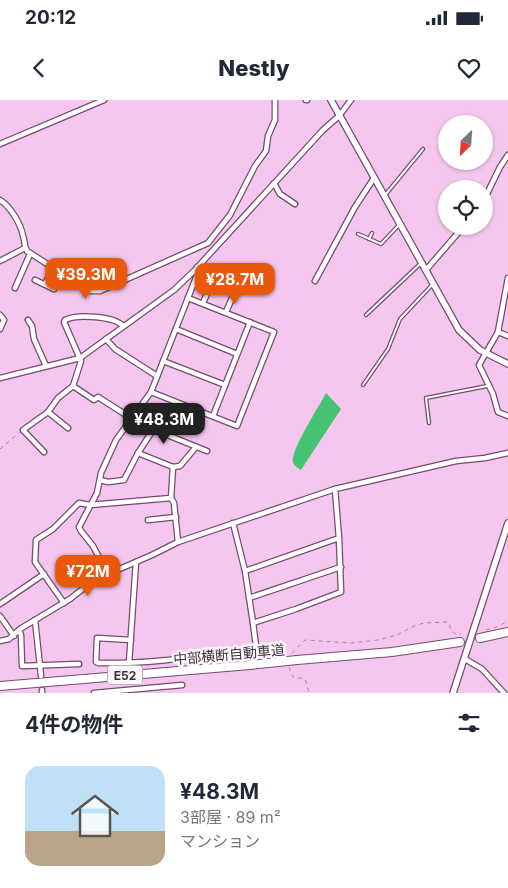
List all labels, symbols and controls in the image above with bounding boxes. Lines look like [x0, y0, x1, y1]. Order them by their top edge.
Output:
text: 20:12 [25, 6, 76, 29]
icon: back [25, 54, 53, 82]
icon: heart [455, 54, 483, 82]
text: Nestly [218, 55, 290, 81]
north arrow [438, 115, 492, 170]
map controls [438, 115, 493, 235]
button: locate [438, 180, 493, 235]
pin: ¥39.3M [45, 258, 127, 300]
pin: ¥28.7M [194, 262, 276, 305]
text: ¥39.3M [56, 264, 116, 284]
text: ¥28.7M [206, 269, 264, 289]
pin: ¥48.3M [123, 402, 205, 445]
text: ¥48.3M [134, 409, 194, 429]
pin: ¥72M [58, 554, 118, 597]
text: ¥72M [66, 561, 110, 581]
street label: 中部横断自動車道 [172, 641, 286, 667]
road number: E52 [108, 666, 142, 684]
icon: filters [455, 709, 483, 737]
text: 4件の物件 [25, 712, 123, 737]
text: ¥48.3M [180, 779, 259, 804]
icon: home [65, 786, 125, 846]
text: 3部屋 · 89 m² [180, 807, 281, 827]
text: マンション [180, 831, 260, 851]

